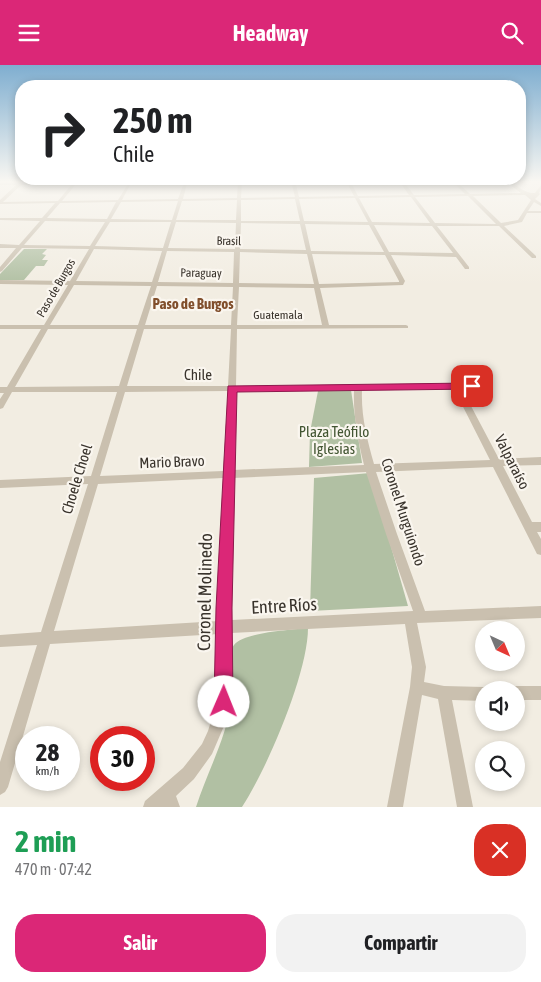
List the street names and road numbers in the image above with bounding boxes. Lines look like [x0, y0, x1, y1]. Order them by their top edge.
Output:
street label: Brasil [217, 234, 242, 248]
street label: Paso de Burgos [34, 256, 78, 320]
street label: Paraguay [180, 266, 222, 280]
street label: Guatemala [253, 308, 303, 322]
street label: Chile [184, 366, 212, 383]
street label: Valparaíso [492, 432, 533, 492]
street label: Choele Choel [58, 442, 95, 516]
street label: Mario Bravo [139, 452, 205, 471]
street label: Coronel Murguiondo [378, 456, 429, 568]
street label: Coronel Molinedo [193, 533, 216, 651]
street label: Entre Ríos [251, 593, 317, 618]

